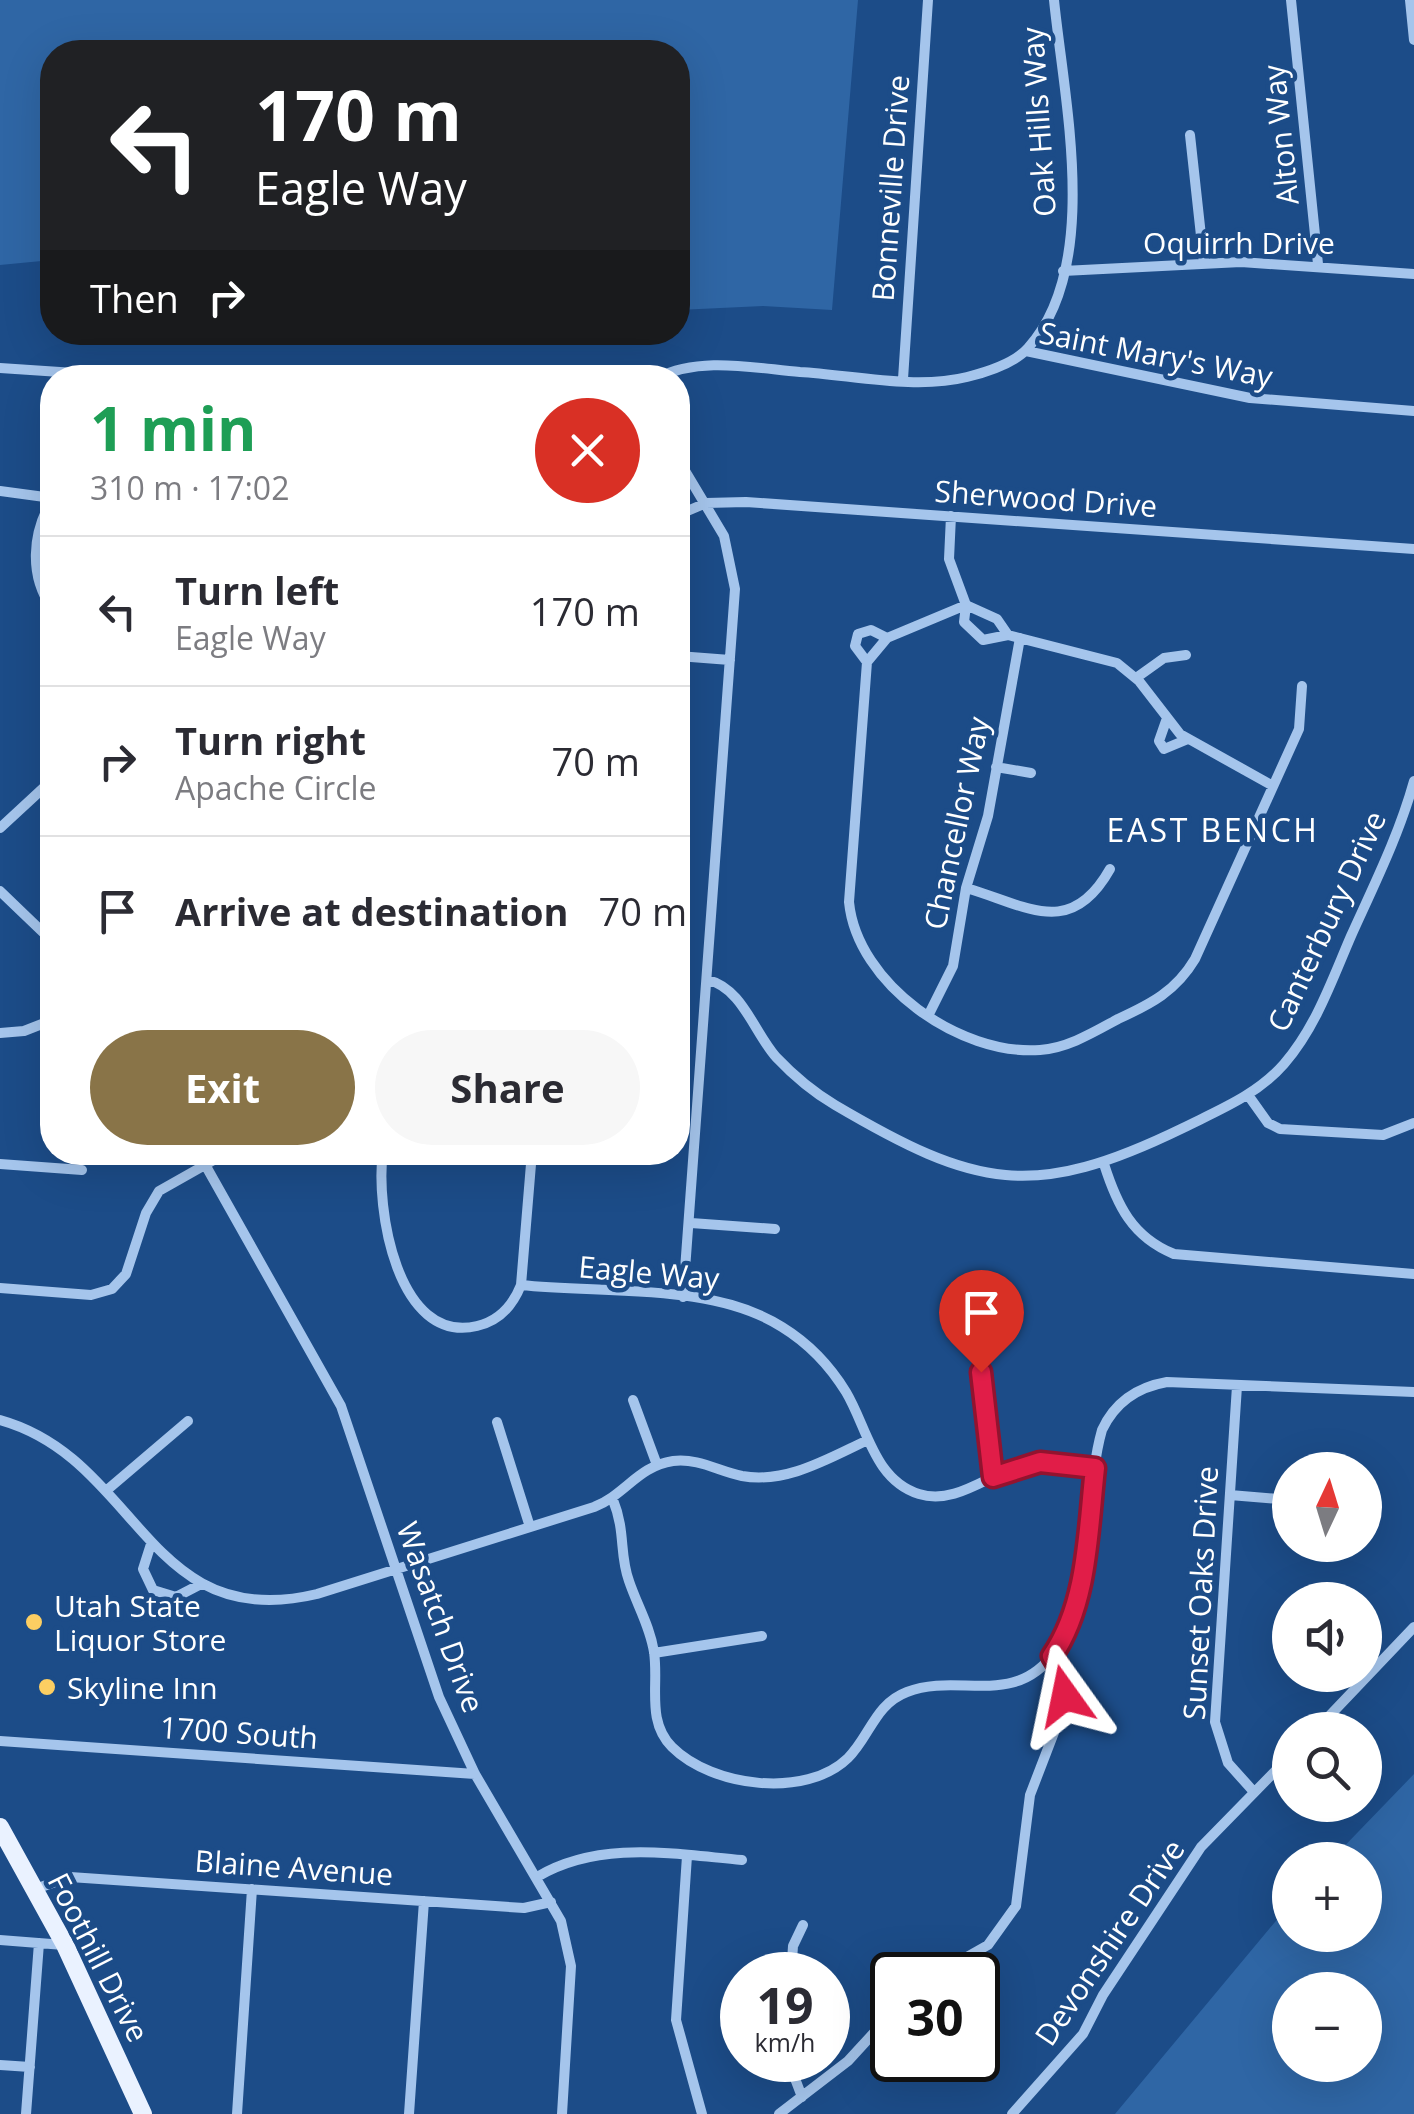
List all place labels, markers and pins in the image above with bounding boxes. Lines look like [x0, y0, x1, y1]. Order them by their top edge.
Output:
pin [939, 1270, 1024, 1373]
place label: Utah State Liquor Store [54, 1585, 226, 1660]
marker: Utah State Liquor Store [23, 1611, 45, 1633]
place label: Skyline Inn [67, 1667, 218, 1708]
marker: Skyline Inn [36, 1676, 58, 1698]

